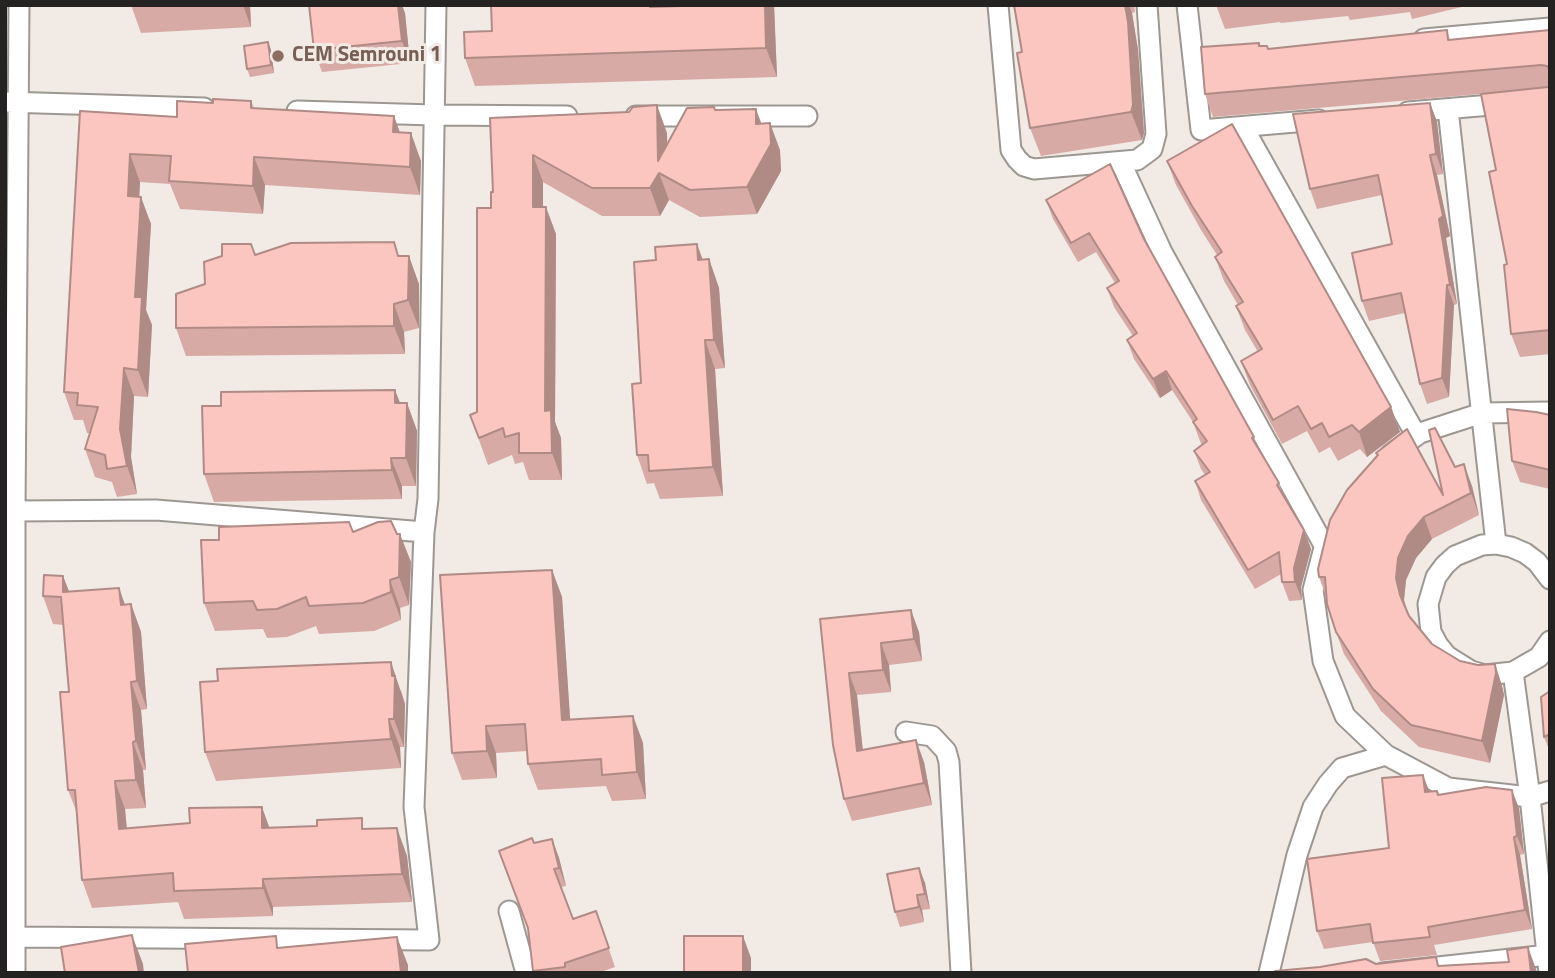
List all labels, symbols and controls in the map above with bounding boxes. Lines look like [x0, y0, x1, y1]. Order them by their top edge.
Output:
place label: CEM Semrouni 1 [292, 43, 441, 69]
marker: CEM Semrouni 1 [270, 48, 286, 64]

